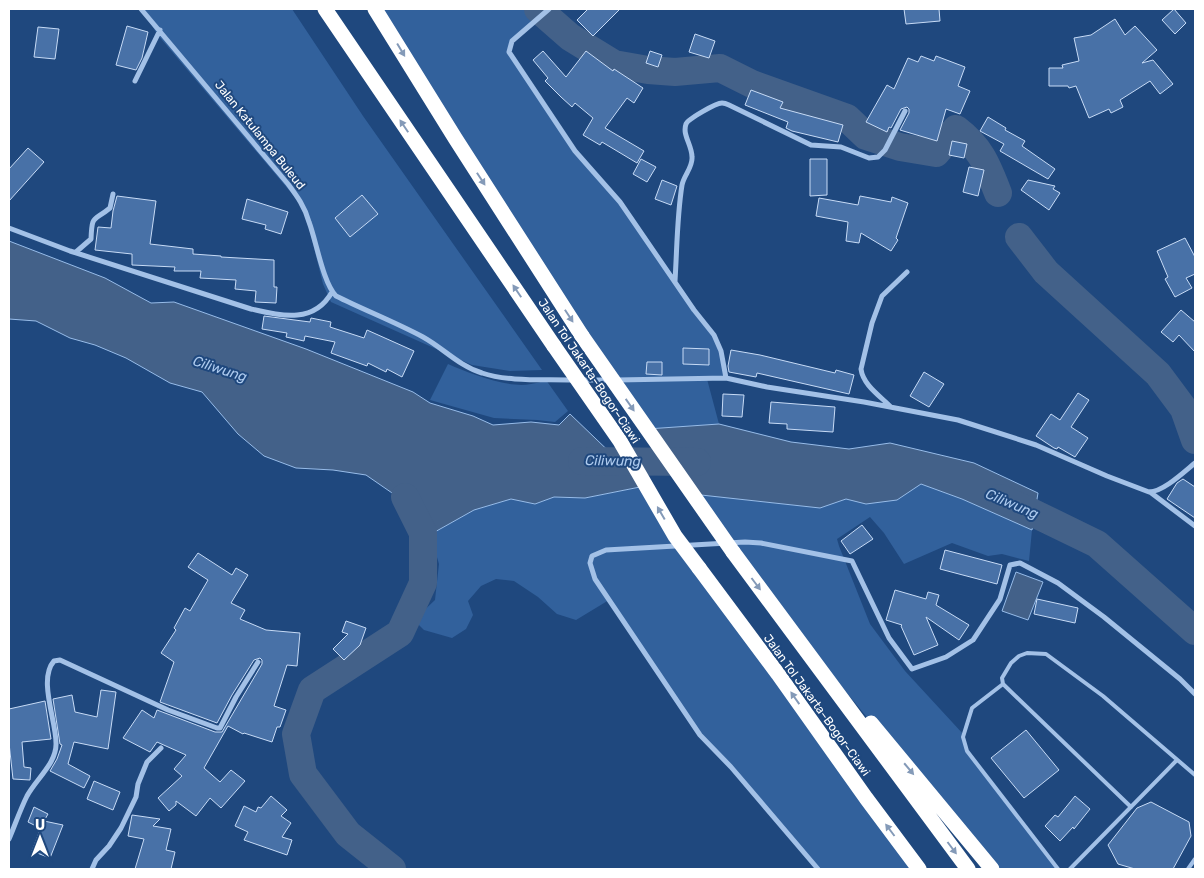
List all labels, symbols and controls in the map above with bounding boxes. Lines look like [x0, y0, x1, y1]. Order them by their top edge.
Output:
one-way arrow [396, 44, 405, 57]
street label: Jalan Katulampa Buleud [212, 78, 308, 192]
one-way arrow [399, 119, 409, 132]
one-way arrow [476, 173, 486, 186]
one-way arrow [512, 284, 522, 298]
street label: Jalan Tol Jakarta–Bogor–Ciawi [535, 296, 643, 446]
one-way arrow [564, 309, 574, 322]
water label: Ciliwung [191, 352, 249, 386]
one-way arrow [625, 398, 635, 411]
water label: Ciliwung [585, 452, 641, 470]
water label: Ciliwung [983, 485, 1041, 523]
one-way arrow [657, 507, 666, 520]
one-way arrow [751, 578, 761, 591]
street label: Jalan Tol Jakarta–Bogor–Ciawi [761, 631, 873, 779]
one-way arrow [790, 691, 800, 705]
one-way arrow [904, 762, 915, 775]
north arrow [15, 813, 65, 863]
text: U [35, 817, 45, 834]
one-way arrow [885, 823, 895, 837]
one-way arrow [947, 841, 957, 855]

